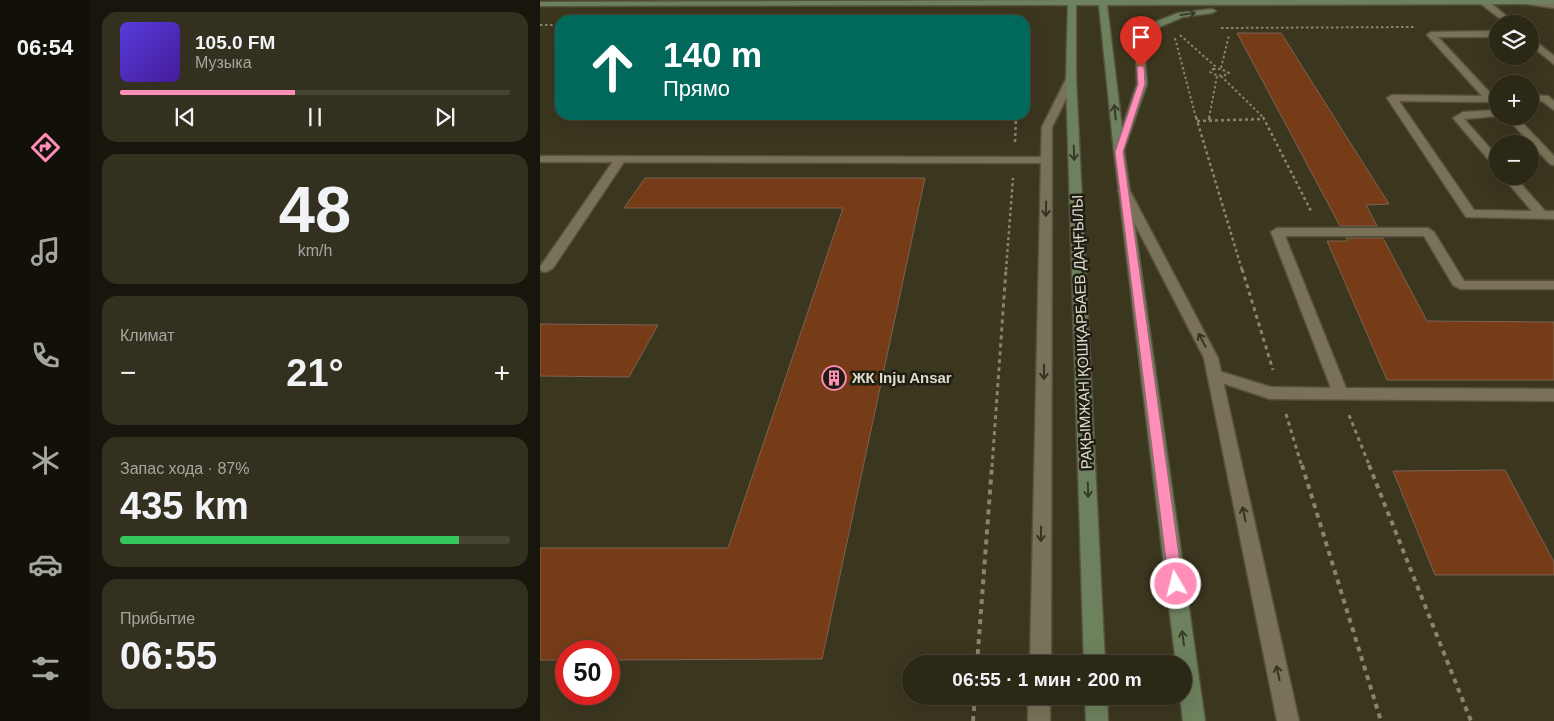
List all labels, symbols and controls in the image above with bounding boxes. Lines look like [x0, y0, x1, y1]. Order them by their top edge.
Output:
one-way arrow [1180, 9, 1196, 19]
map controls [1489, 15, 1539, 185]
button: layers [1489, 15, 1539, 65]
pin [1120, 16, 1162, 67]
icon: arrive [1127, 23, 1155, 51]
text: 105.0 FM [195, 32, 275, 53]
text: 06:54 [17, 35, 73, 60]
icon: ahead [580, 35, 645, 100]
text: 140 m [663, 35, 762, 74]
text: Музыка [195, 54, 252, 71]
button: + [1489, 75, 1539, 125]
text: Прямо [663, 76, 730, 101]
icon: previous [171, 103, 199, 131]
icon: pause [301, 103, 329, 131]
icon: next [431, 103, 459, 131]
one-way arrow [1110, 105, 1120, 121]
icon: directions [28, 130, 63, 165]
button: − [1489, 135, 1539, 185]
one-way arrow [1070, 144, 1079, 160]
text: 48 [279, 173, 351, 246]
street label: РАҚЫМЖАН ҚОШҚАРБАЕВ ДАҢҒЫЛЫ [1068, 195, 1095, 469]
one-way arrow [1041, 201, 1050, 217]
icon: music [28, 234, 63, 269]
text: km/h [298, 242, 332, 259]
text: Климат [120, 327, 174, 344]
one-way arrow [1197, 333, 1206, 348]
icon: phone [28, 338, 63, 373]
text: 21° [286, 352, 344, 394]
text: − [120, 357, 136, 388]
text: + [494, 357, 510, 388]
one-way arrow [1039, 363, 1048, 379]
building icon: ЖК Inju Ansar [821, 365, 847, 391]
place label: ЖК Inju Ansar [851, 369, 952, 386]
icon: climate [28, 443, 63, 478]
text: Запас хода · 87% [120, 460, 249, 477]
one-way arrow [1083, 482, 1093, 498]
text: 435 km [120, 485, 249, 527]
one-way arrow [1239, 507, 1249, 523]
one-way arrow [1037, 526, 1046, 542]
icon: car [28, 547, 63, 582]
position arrow [1149, 557, 1201, 609]
text: Прибытие [120, 610, 195, 627]
one-way arrow [1178, 630, 1188, 646]
text: 06:55 [120, 635, 217, 677]
speed limit sign: 50 [555, 640, 620, 705]
icon: filters [28, 651, 63, 686]
one-way arrow [1273, 666, 1282, 682]
text: 06:55 · 1 мин · 200 m [952, 669, 1142, 690]

